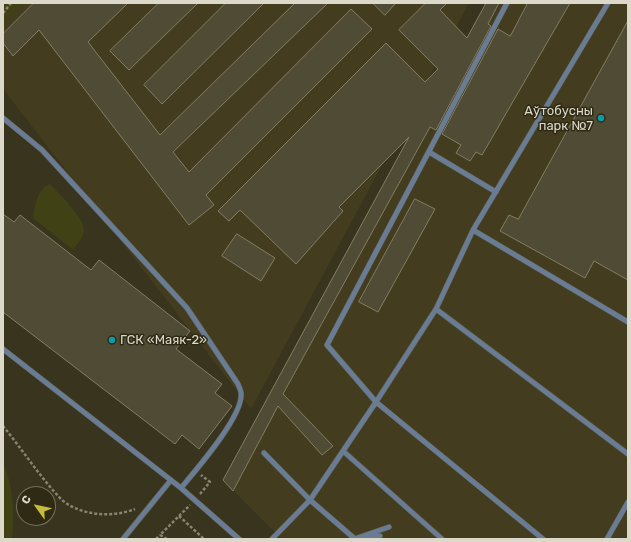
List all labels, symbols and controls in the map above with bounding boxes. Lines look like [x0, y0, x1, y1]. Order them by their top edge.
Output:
place label: Аўтобусны парк №7 [524, 103, 593, 134]
marker: Аўтобусны парк №7 [596, 113, 606, 123]
place label: ГСК «Маяк-2» [120, 332, 207, 348]
marker: ГСК «Маяк-2» [107, 335, 117, 345]
north arrow [16, 486, 56, 526]
text: С [19, 493, 34, 507]

